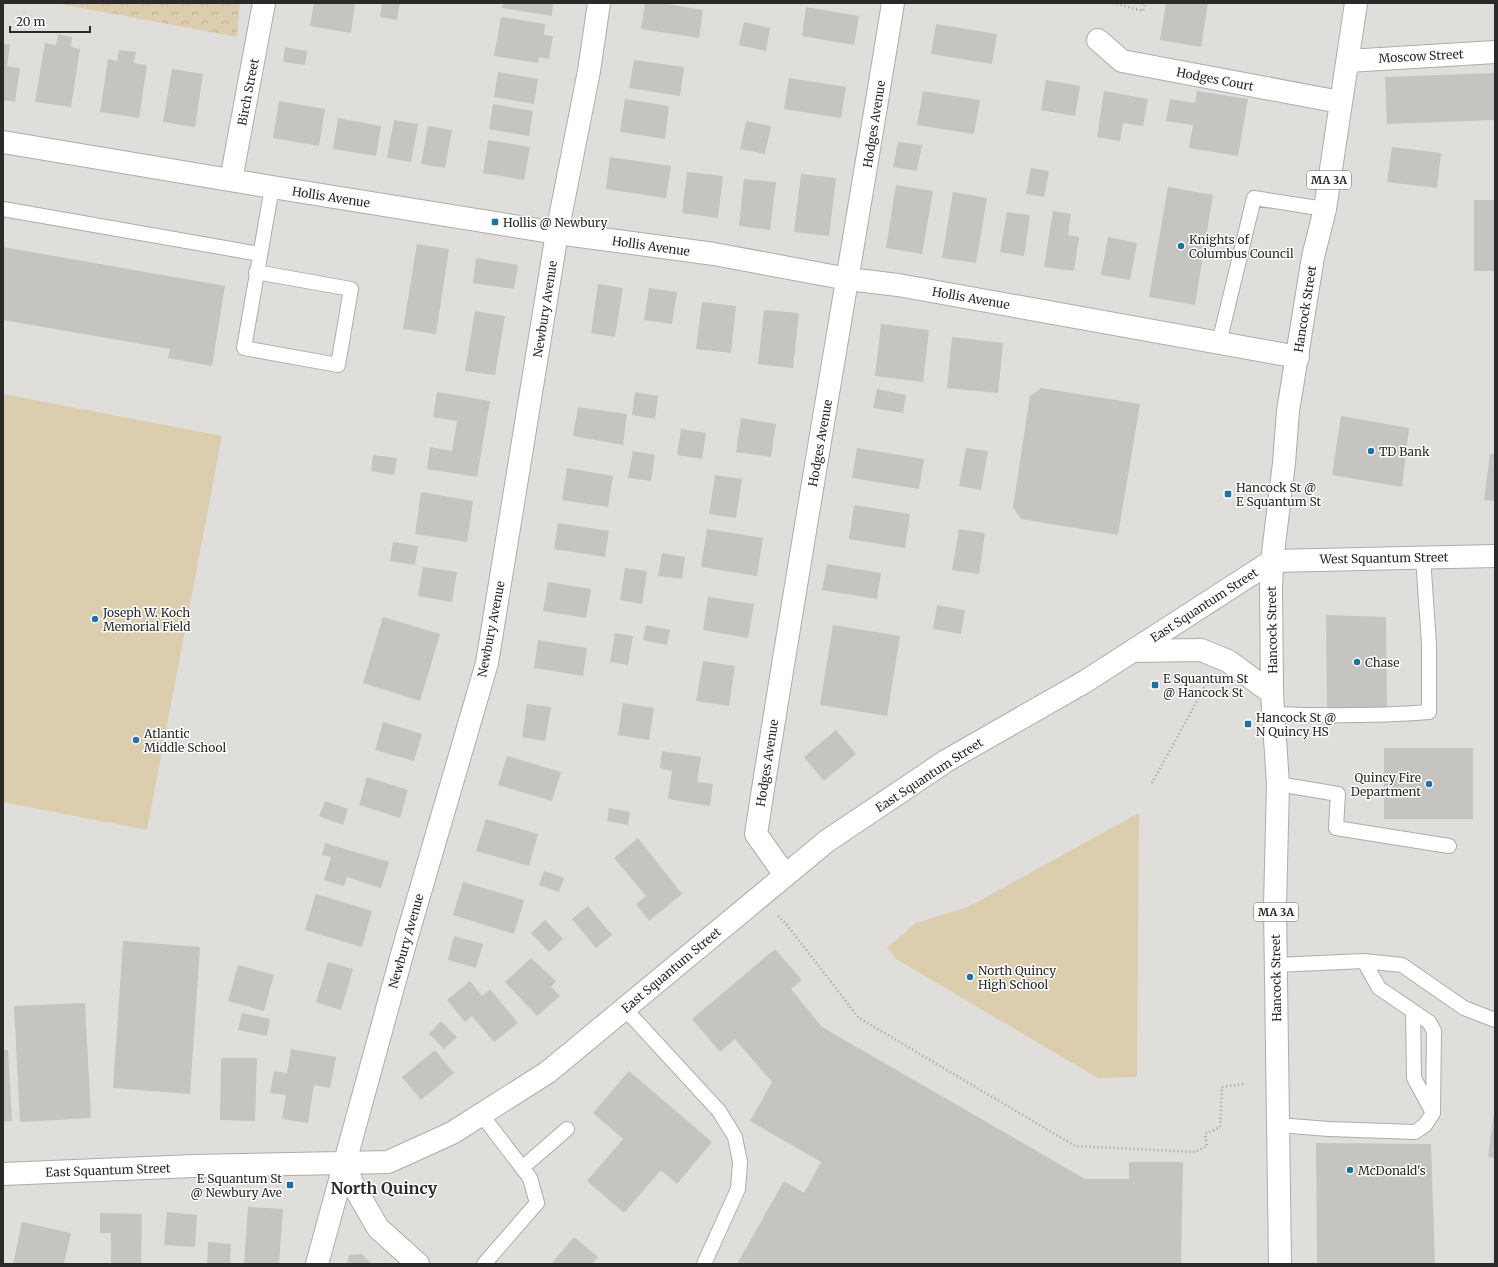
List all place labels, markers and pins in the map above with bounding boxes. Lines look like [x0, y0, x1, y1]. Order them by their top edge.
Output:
place label: Hollis @ Newbury [503, 215, 607, 230]
marker: Hollis @ Newbury [490, 217, 500, 227]
place label: Knights of Columbus Council [1189, 232, 1294, 261]
marker: Knights of Columbus Council [1176, 241, 1186, 251]
place label: TD Bank [1379, 444, 1430, 459]
marker: TD Bank [1366, 446, 1376, 456]
place label: Hancock St @ E Squantum St [1236, 480, 1321, 509]
marker: Hancock St @ E Squantum St [1223, 489, 1233, 499]
place label: Joseph W. Koch Memorial Field [102, 605, 190, 634]
marker: Joseph W. Koch Memorial Field [90, 614, 100, 624]
place label: Chase [1365, 655, 1399, 670]
marker: Chase [1352, 657, 1362, 667]
place label: E Squantum St @ Hancock St [1163, 671, 1248, 700]
marker: E Squantum St @ Hancock St [1150, 680, 1160, 690]
place label: Hancock St @ N Quincy HS [1256, 710, 1336, 739]
marker: Hancock St @ N Quincy HS [1243, 719, 1253, 729]
place label: Atlantic Middle School [143, 726, 226, 755]
marker: Atlantic Middle School [131, 735, 141, 745]
place label: Quincy Fire Department [1351, 770, 1421, 799]
marker: Quincy Fire Department [1424, 779, 1434, 789]
place label: North Quincy High School [978, 963, 1056, 992]
marker: North Quincy High School [965, 972, 975, 982]
place label: McDonald's [1358, 1163, 1426, 1178]
marker: McDonald's [1345, 1165, 1355, 1175]
place label: E Squantum St @ Newbury Ave [190, 1171, 282, 1200]
marker: E Squantum St @ Newbury Ave [285, 1180, 295, 1190]

